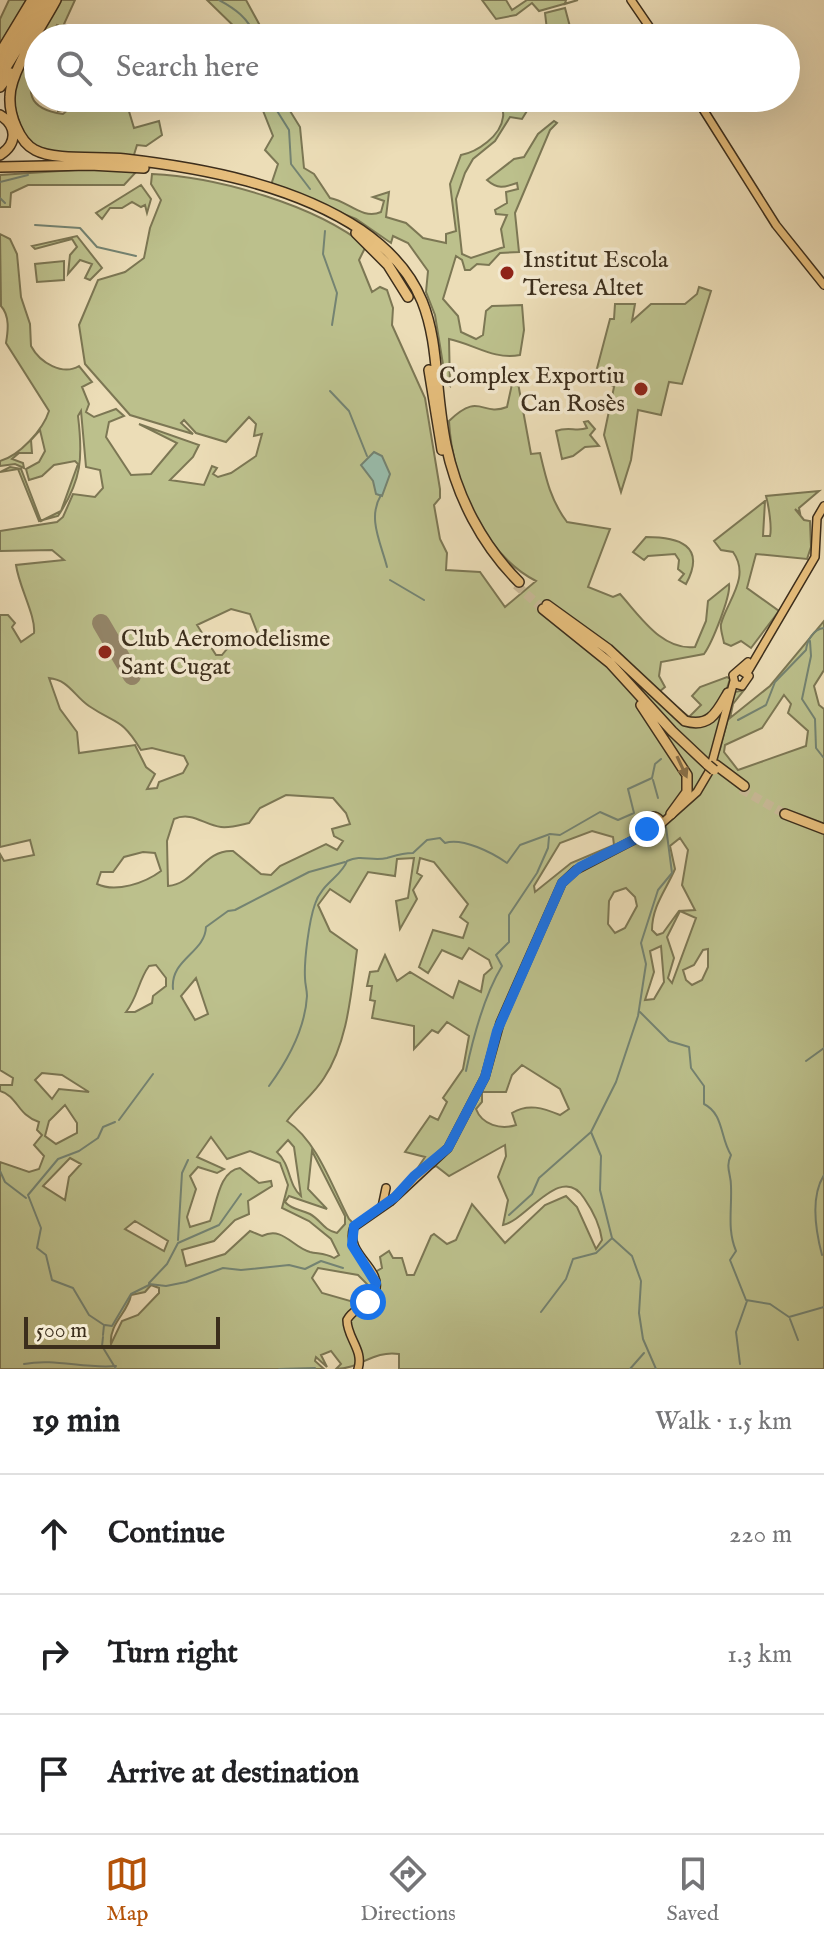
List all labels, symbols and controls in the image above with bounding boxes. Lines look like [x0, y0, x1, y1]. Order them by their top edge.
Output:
search box [24, 24, 800, 112]
icon: search [52, 46, 96, 90]
text: Search here [116, 49, 259, 87]
place label: Institut Escola Teresa Altet [523, 245, 669, 304]
marker: Institut Escola Teresa Altet [498, 264, 516, 282]
place label: Complex Exportiu Can Rosès [439, 361, 625, 420]
marker: Complex Exportiu Can Rosès [632, 380, 650, 398]
place label: Club Aeromodelisme Sant Cugat [121, 624, 330, 683]
marker: Club Aeromodelisme Sant Cugat [96, 643, 114, 661]
one-way arrow [675, 756, 689, 779]
route end [629, 811, 665, 847]
route start [350, 1284, 386, 1320]
scale bar [24, 1313, 220, 1349]
text: 500 m [36, 1317, 87, 1345]
text: 19 min [32, 1400, 120, 1443]
text: Walk · 1.5 km [655, 1405, 792, 1438]
icon: ahead [32, 1512, 76, 1556]
text: Continue [108, 1515, 225, 1553]
text: 220 m [729, 1518, 792, 1551]
icon: right [32, 1632, 76, 1676]
text: Turn right [108, 1635, 238, 1673]
text: 1.3 km [727, 1638, 792, 1671]
icon: arrive [32, 1752, 76, 1796]
text: Arrive at destination [108, 1755, 359, 1793]
tab: Map [105, 1852, 149, 1928]
tab: Directions [360, 1852, 456, 1928]
tab: Saved [667, 1852, 719, 1928]

